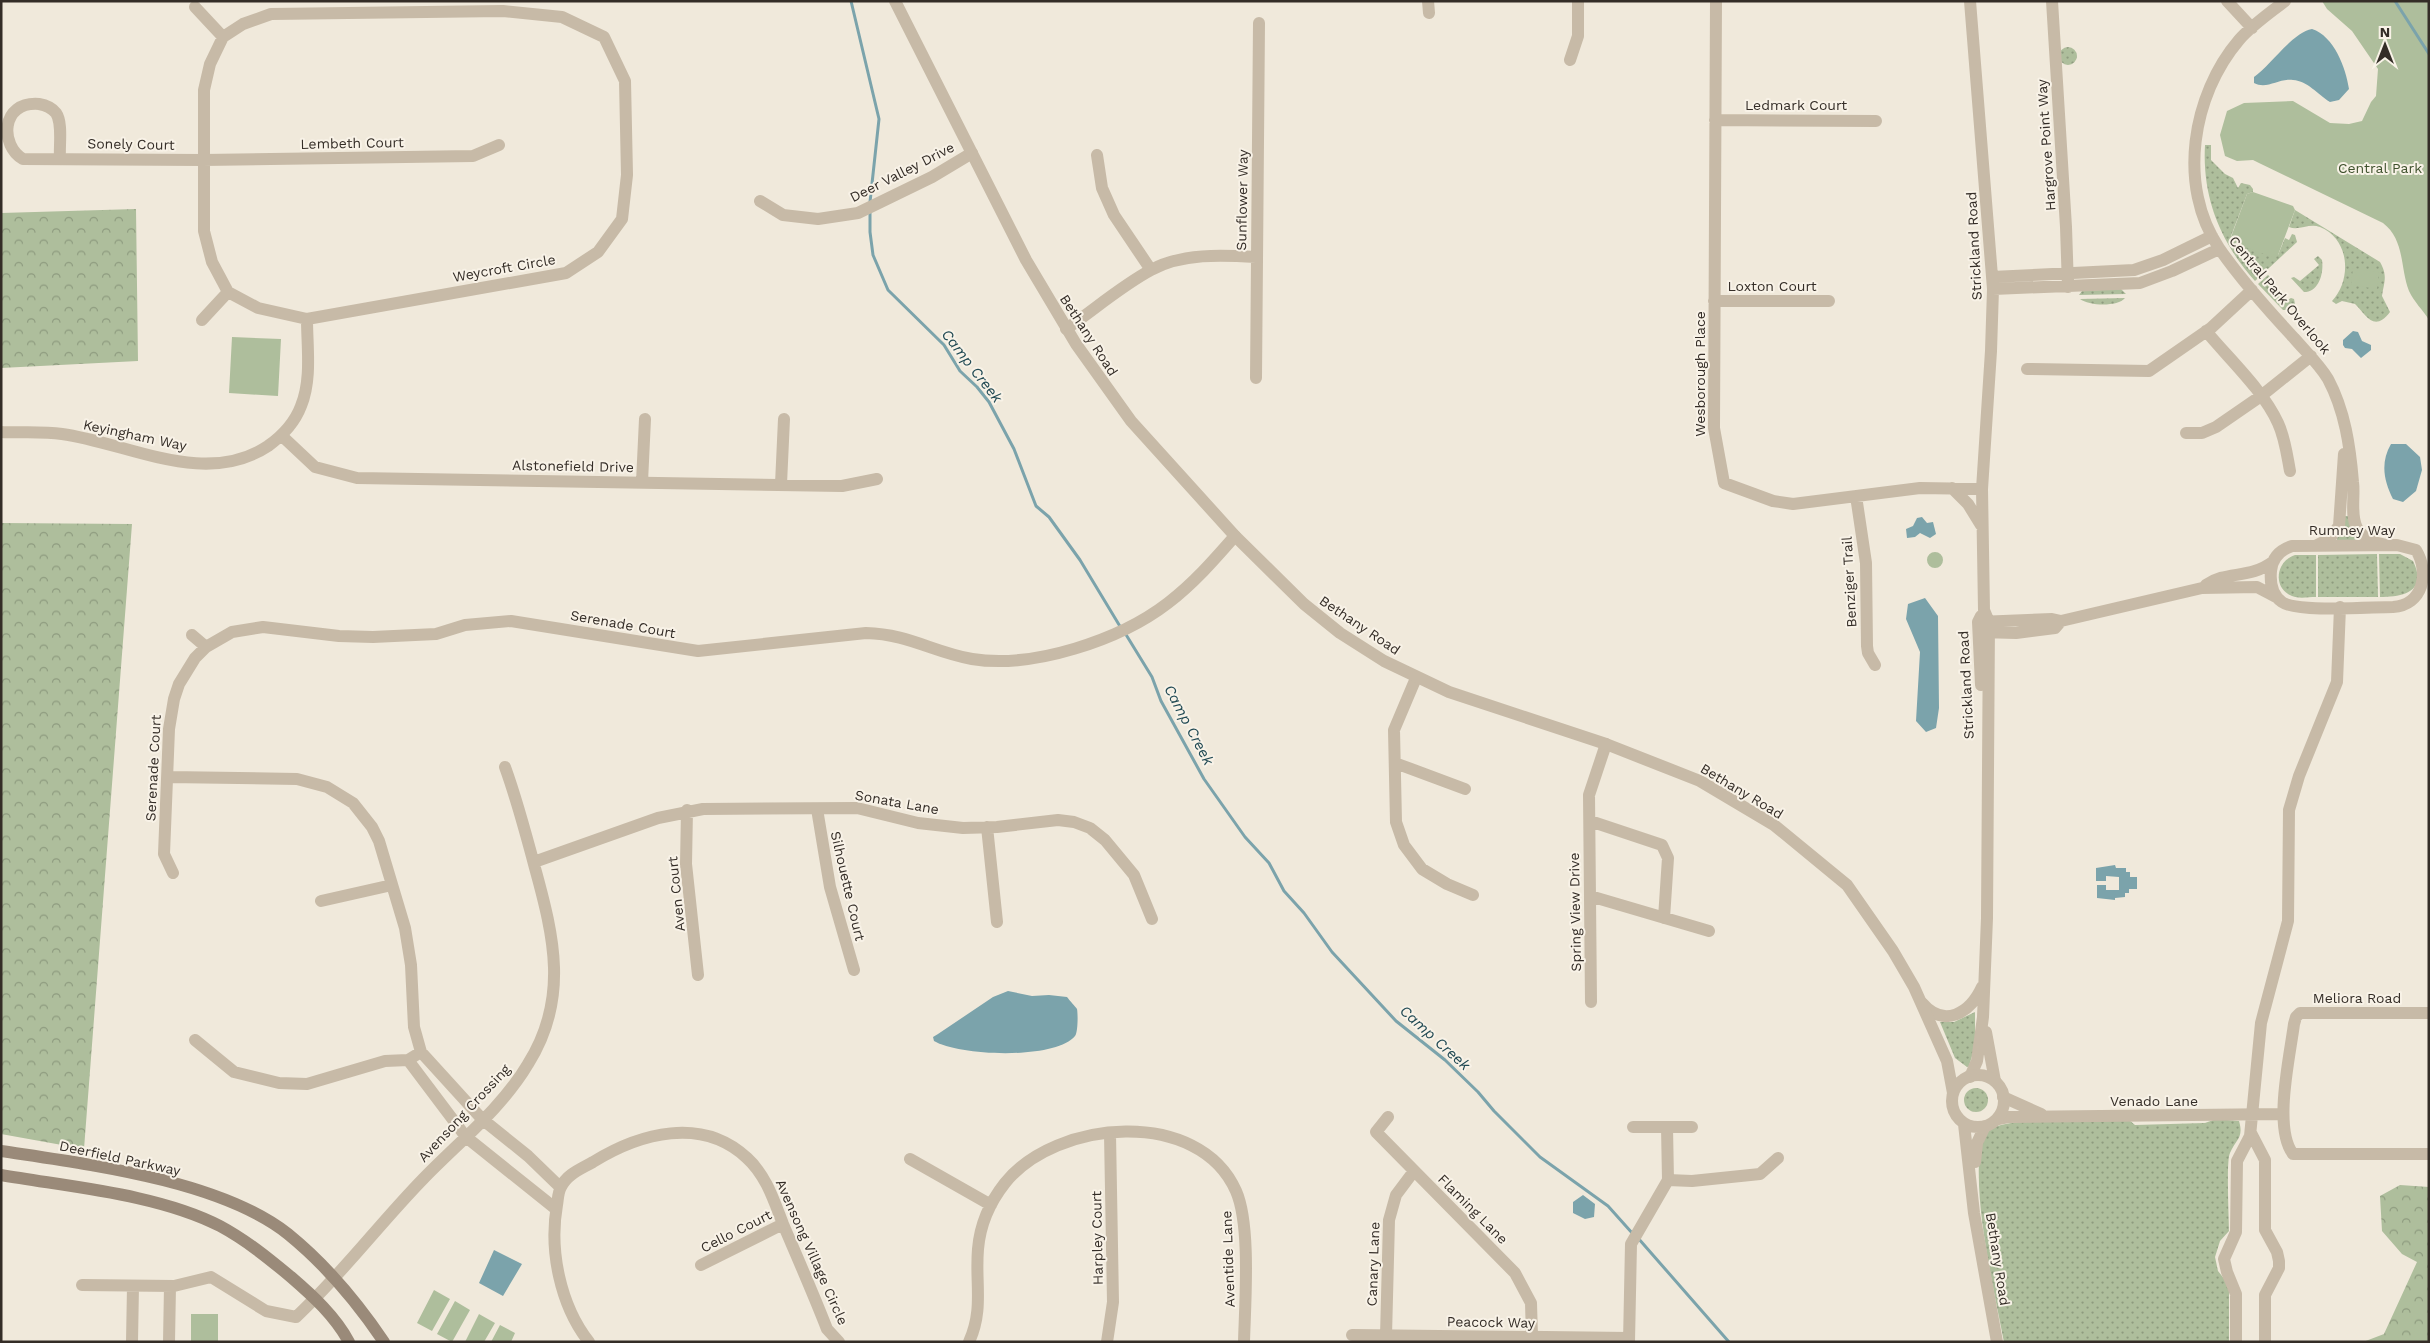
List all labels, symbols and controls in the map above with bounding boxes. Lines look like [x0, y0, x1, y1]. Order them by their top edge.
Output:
north arrow [2360, 20, 2410, 70]
text: N [2380, 24, 2390, 40]
street label: Hargrove Point Way [2033, 78, 2059, 211]
street label: Ledmark Court [1745, 97, 1847, 113]
street label: Lembeth Court [300, 134, 404, 152]
street label: Sonely Court [87, 135, 175, 153]
street label: Deer Valley Drive [847, 139, 957, 205]
street label: Sunflower Way [1233, 149, 1251, 251]
park label: Central Park [2338, 160, 2422, 176]
street label: Strickland Road [1963, 191, 1985, 301]
street label: Central Park Overlook [2226, 233, 2334, 357]
street label: Weycroft Circle [451, 251, 557, 285]
street label: Loxton Court [1727, 278, 1817, 294]
street label: Bethany Road [1057, 291, 1121, 379]
street label: Wesborough Place [1692, 311, 1708, 437]
water label: Camp Creek [938, 326, 1007, 407]
street label: Keyingham Way [82, 416, 189, 454]
street label: Alstonefield Drive [512, 457, 634, 475]
street label: Rumney Way [2309, 522, 2396, 538]
street label: Benziger Trail [1839, 535, 1859, 628]
street label: Bethany Road [1317, 592, 1403, 658]
street label: Serenade Court [569, 607, 677, 641]
street label: Strickland Road [1955, 630, 1977, 740]
water label: Camp Creek [1160, 682, 1218, 769]
street label: Serenade Court [142, 714, 164, 822]
street label: Bethany Road [1698, 760, 1786, 822]
street label: Sonata Lane [854, 787, 940, 817]
street label: Silhouette Court [828, 830, 868, 942]
street label: Spring View Drive [1566, 852, 1584, 972]
street label: Aven Court [664, 856, 688, 932]
street label: Meliora Road [2313, 990, 2401, 1006]
water label: Camp Creek [1396, 1002, 1475, 1075]
street label: Avensong Crossing [415, 1061, 514, 1165]
street label: Venado Lane [2110, 1093, 2198, 1109]
street label: Deerfield Parkway [58, 1137, 183, 1179]
street label: Flaming Lane [1435, 1171, 1511, 1247]
street label: Avensong Village Circle [773, 1177, 851, 1327]
street label: Harpley Court [1088, 1191, 1106, 1285]
street label: Cello Court [698, 1206, 774, 1256]
street label: Aventide Lane [1218, 1210, 1238, 1308]
street label: Bethany Road [1983, 1211, 2013, 1307]
street label: Canary Lane [1364, 1221, 1382, 1307]
street label: Peacock Way [1447, 1313, 1536, 1331]

